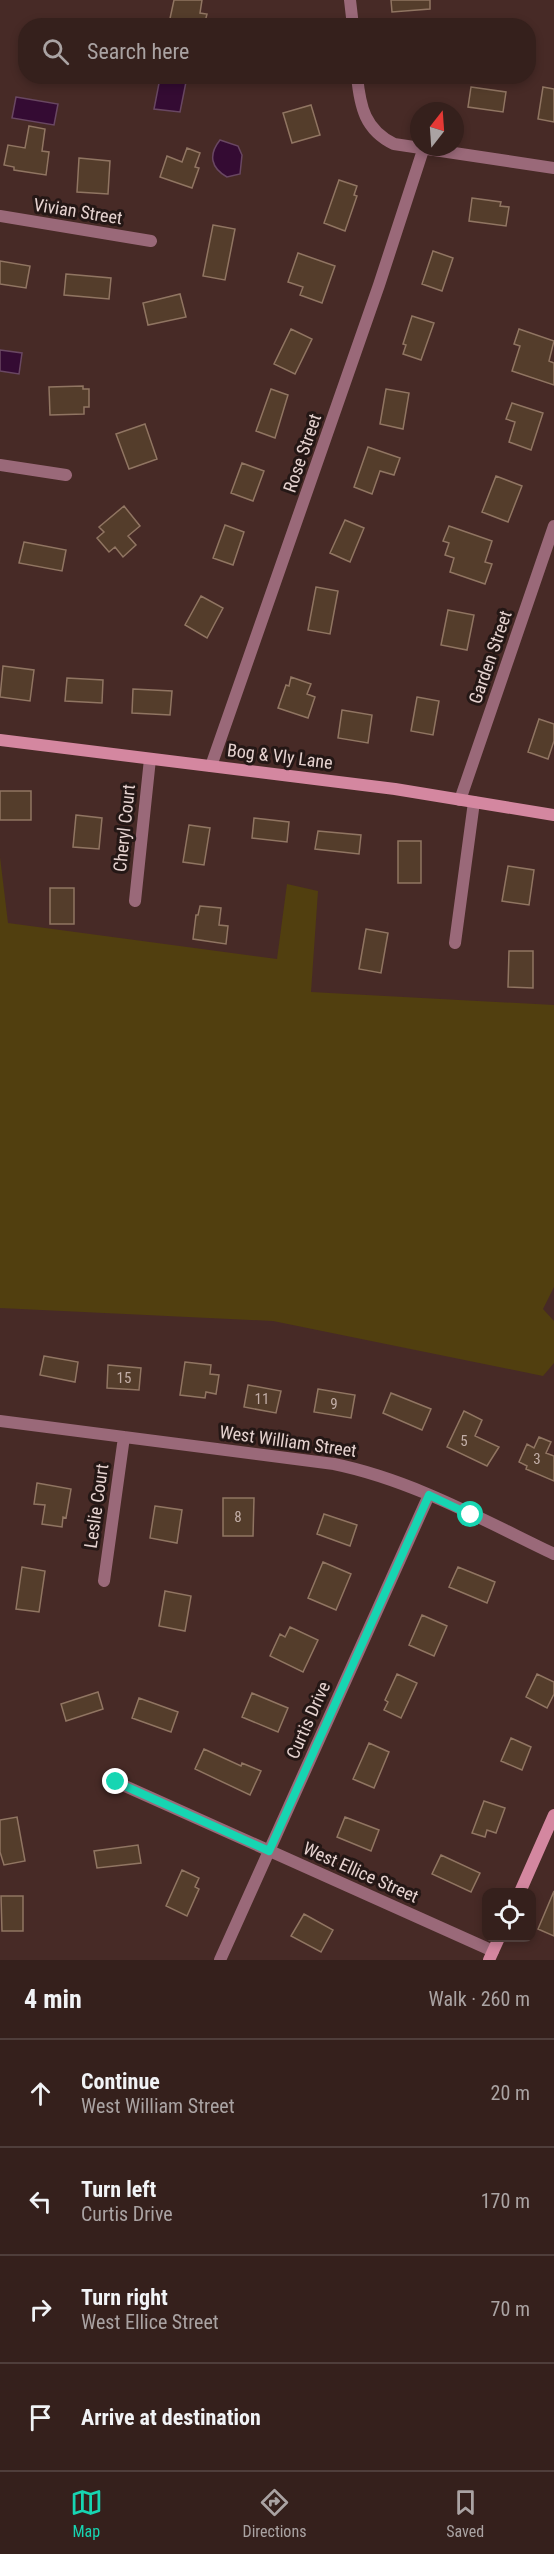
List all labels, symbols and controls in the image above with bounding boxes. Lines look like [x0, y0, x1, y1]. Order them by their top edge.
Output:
search box [18, 18, 536, 84]
icon: search [39, 35, 72, 68]
text: Search here [87, 39, 189, 64]
north arrow [410, 102, 464, 156]
street label: Vivian Street [32, 194, 124, 228]
street label: Rose Street [279, 411, 325, 495]
street label: Garden Street [464, 608, 516, 706]
street label: Bog & Vly Lane [226, 739, 334, 773]
street label: Cheryl Court [109, 783, 139, 873]
house number: 15 [117, 1369, 131, 1387]
house number: 11 [255, 1390, 269, 1408]
house number: 9 [330, 1395, 338, 1413]
street label: West William Street [218, 1421, 358, 1461]
house number: 5 [460, 1432, 468, 1450]
house number: 3 [533, 1450, 541, 1468]
street label: Leslie Court [80, 1462, 112, 1550]
route start [457, 1501, 483, 1527]
house number: 8 [234, 1508, 242, 1526]
street label: Curtis Drive [282, 1678, 334, 1762]
route end [102, 1768, 128, 1794]
street label: West Ellice Street [300, 1837, 422, 1907]
map controls [482, 1888, 536, 1942]
button: locate [482, 1888, 536, 1942]
text: 4 min [24, 1984, 82, 2014]
text: Walk · 260 m [429, 1987, 530, 2011]
text: Continue [81, 2069, 160, 2094]
icon: ahead [24, 2077, 57, 2110]
text: 20 m [491, 2081, 530, 2105]
text: West William Street [81, 2094, 235, 2118]
text: Turn left [81, 2177, 156, 2202]
icon: left [24, 2185, 57, 2218]
text: 170 m [481, 2189, 530, 2213]
text: Curtis Drive [81, 2202, 173, 2226]
text: Turn right [81, 2285, 168, 2310]
icon: right [24, 2293, 57, 2326]
text: 70 m [491, 2297, 530, 2321]
text: West Ellice Street [81, 2310, 219, 2334]
icon: arrive [24, 2401, 57, 2434]
text: Arrive at destination [81, 2405, 261, 2430]
tab: Map [70, 2486, 103, 2541]
tab: Directions [243, 2486, 306, 2541]
tab: Saved [446, 2486, 484, 2541]

